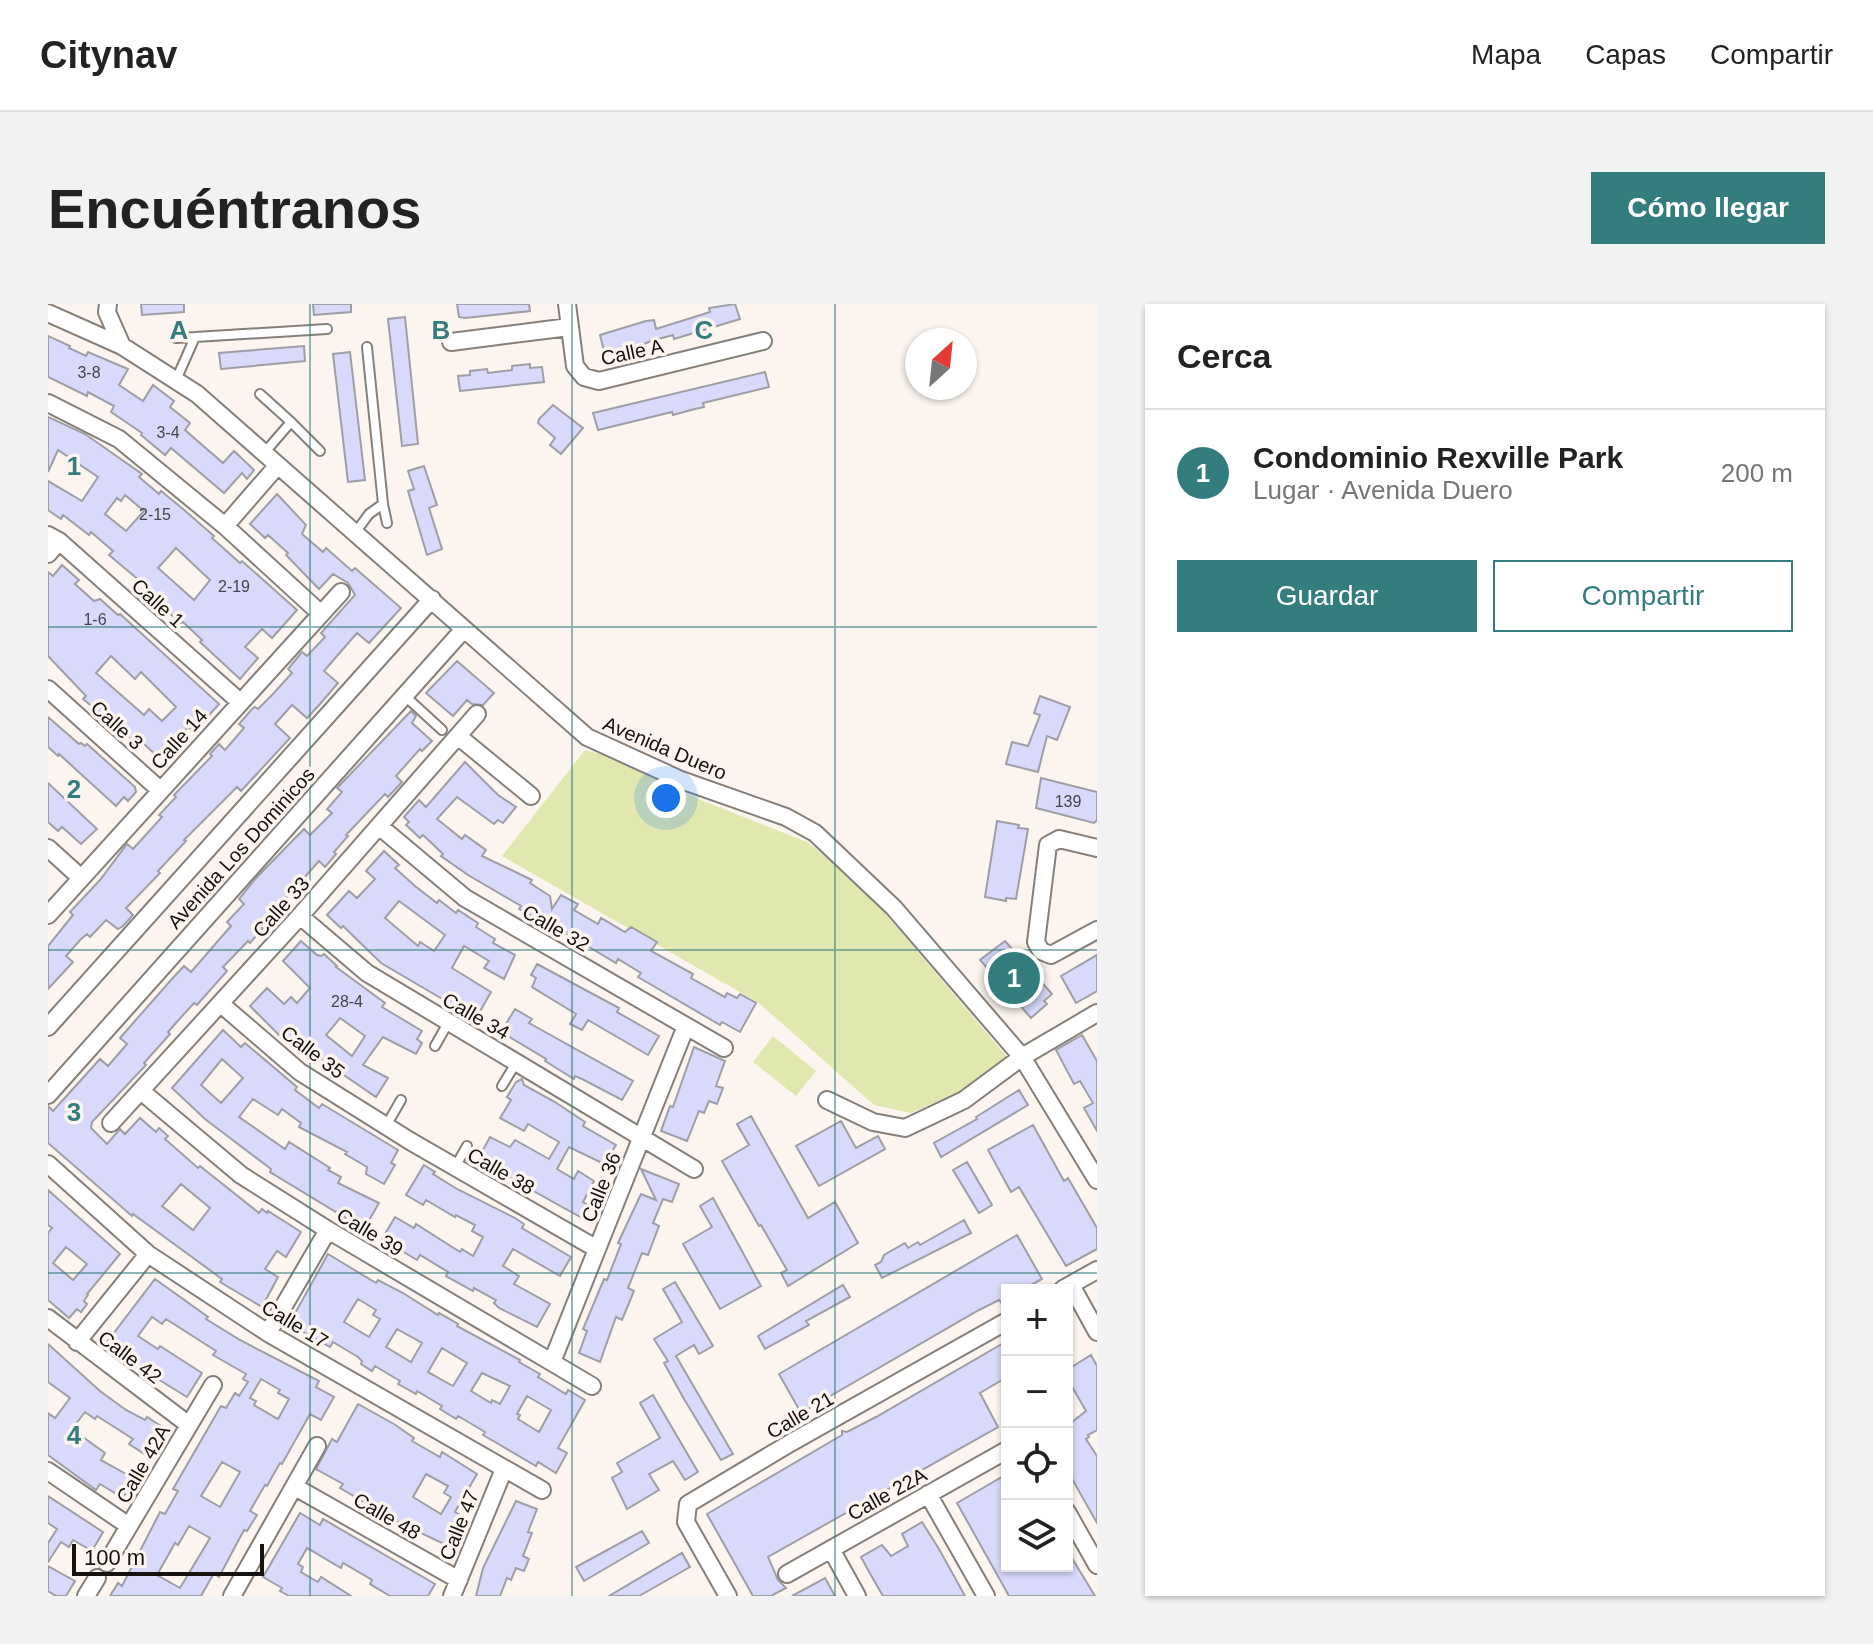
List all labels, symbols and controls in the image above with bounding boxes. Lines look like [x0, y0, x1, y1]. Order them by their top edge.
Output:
text: Citynav [40, 34, 177, 76]
text: Mapa [1471, 39, 1541, 70]
text: Capas [1585, 39, 1666, 70]
text: Compartir [1710, 39, 1833, 70]
button: Cómo llegar [1591, 172, 1825, 244]
text: Encuéntranos [48, 177, 421, 240]
text: A [170, 315, 189, 345]
text: B [432, 315, 450, 345]
text: C [695, 315, 714, 345]
north arrow [905, 328, 977, 400]
street label: Calle A [599, 335, 666, 369]
text: Cerca [1177, 337, 1272, 375]
house number: 3-8 [77, 364, 101, 381]
house number: 3-4 [156, 424, 180, 441]
text: Condominio Rexville Park [1253, 441, 1623, 474]
text: 1 [67, 451, 81, 481]
text: 1 [1196, 458, 1210, 488]
text: 200 m [1721, 458, 1793, 488]
text: Lugar · Avenida Duero [1253, 475, 1513, 505]
house number: 2-15 [139, 506, 171, 523]
button: Guardar [1177, 560, 1477, 632]
button: Compartir [1493, 560, 1793, 632]
street label: Calle 1 [128, 574, 188, 632]
house number: 2-19 [218, 578, 250, 595]
house number: 1-6 [83, 611, 107, 628]
street label: Calle 3 [87, 696, 147, 754]
street label: Calle 14 [146, 704, 212, 774]
street label: Avenida Duero [600, 712, 730, 784]
street label: Avenida Los Dominicos [163, 763, 319, 933]
text: 2 [67, 774, 81, 804]
your location [646, 778, 686, 818]
house number: 139 [1055, 793, 1081, 810]
street label: Calle 33 [248, 872, 314, 942]
street label: Calle 32 [519, 900, 593, 956]
pin: 1 [988, 948, 1040, 1008]
street label: Calle 34 [439, 988, 513, 1044]
house number: 28-4 [331, 993, 363, 1010]
street label: Calle 35 [277, 1021, 349, 1083]
text: 3 [67, 1097, 81, 1127]
street label: Calle 38 [464, 1143, 538, 1199]
street label: Calle 36 [577, 1149, 625, 1225]
street label: Calle 39 [333, 1204, 407, 1260]
map controls [1001, 1284, 1073, 1572]
button: + [1001, 1284, 1073, 1356]
street label: Calle 17 [258, 1296, 332, 1352]
street label: Calle 42 [94, 1326, 166, 1388]
button: − [1001, 1356, 1073, 1428]
street label: Calle 21 [763, 1387, 837, 1443]
text: 4 [67, 1420, 82, 1450]
street label: Calle 42A [112, 1420, 175, 1507]
button: locate [1001, 1428, 1073, 1500]
street label: Calle 22A [844, 1463, 931, 1525]
street label: Calle 47 [435, 1487, 483, 1563]
street label: Calle 48 [350, 1488, 424, 1544]
button: layers [1001, 1500, 1073, 1572]
scale bar [72, 1540, 264, 1576]
text: 100 m [84, 1545, 145, 1570]

